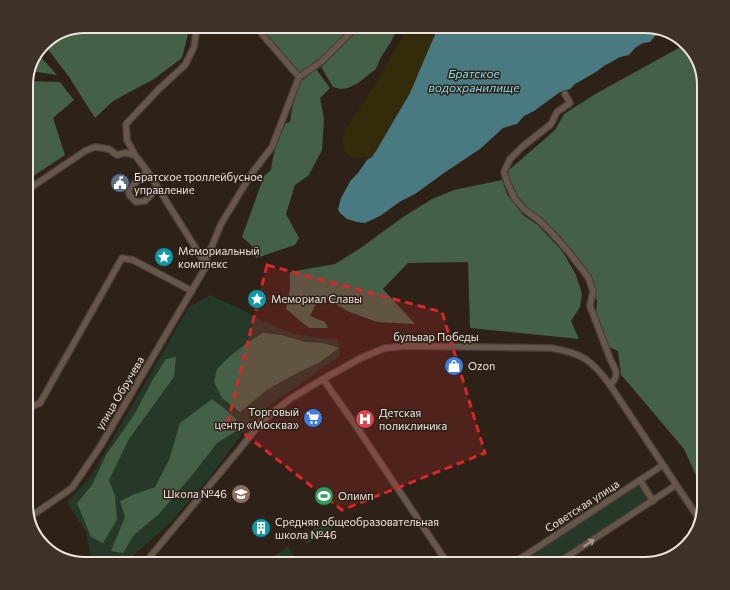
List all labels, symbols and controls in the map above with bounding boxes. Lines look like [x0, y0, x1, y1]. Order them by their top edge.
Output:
water label: Братское водохранилище [428, 66, 520, 94]
place label: Братское троллейбусное управление [134, 170, 263, 196]
public building icon: Братское троллейбусное управление [109, 172, 131, 194]
place label: Мемориальный комплекс [178, 244, 260, 270]
place icon: Мемориальный комплекс [153, 246, 175, 268]
place icon: Мемориал Славы [246, 288, 268, 310]
place label: Мемориал Славы [271, 292, 362, 305]
street label: бульвар Победы [393, 330, 479, 343]
street label: улица Обручева [93, 354, 147, 432]
shop icon: Ozon [443, 355, 465, 377]
place label: Ozon [468, 359, 495, 372]
place label: Торговый центр «Москва» [214, 405, 299, 431]
place label: Детская поликлиника [379, 406, 447, 432]
supermarket icon: Торговый центр «Москва» [302, 407, 324, 429]
hospital icon: Детская поликлиника [354, 408, 376, 430]
street label: Советская улица [542, 477, 621, 534]
school or university icon: Школа №46 [230, 483, 252, 505]
sports icon: Олимп [313, 485, 335, 507]
place label: Школа №46 [163, 487, 227, 500]
place label: Олимп [338, 489, 374, 502]
place label: Средняя общеобразовательная школа №46 [275, 515, 439, 541]
building icon: Средняя общеобразовательная школа №46 [250, 517, 272, 539]
one-way arrow [583, 538, 595, 546]

